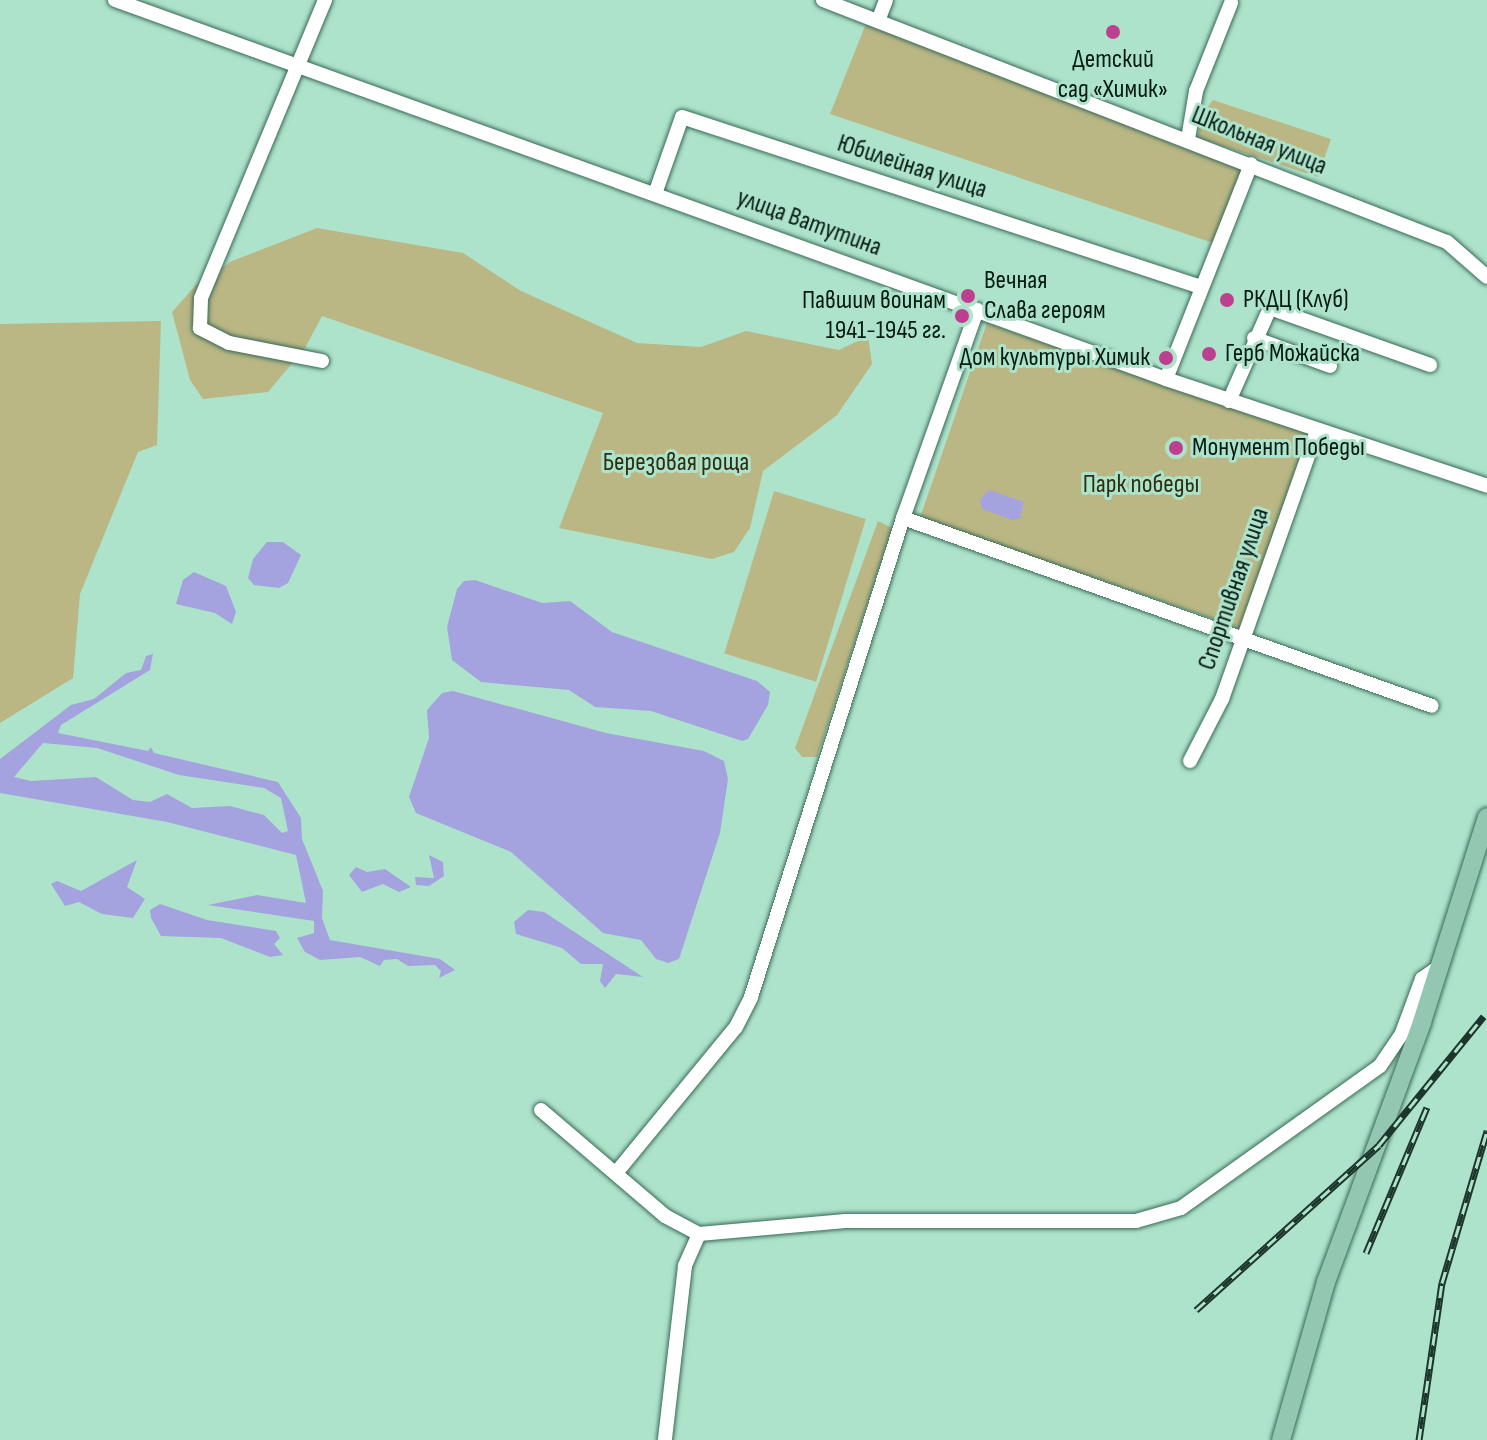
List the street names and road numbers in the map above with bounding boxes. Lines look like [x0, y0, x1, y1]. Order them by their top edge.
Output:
street label: Школьная улица [1187, 100, 1331, 182]
street label: Юбилейная улица [833, 128, 991, 206]
street label: улица Ватутина [732, 182, 886, 264]
street label: Спортивная улица [1192, 504, 1276, 674]

